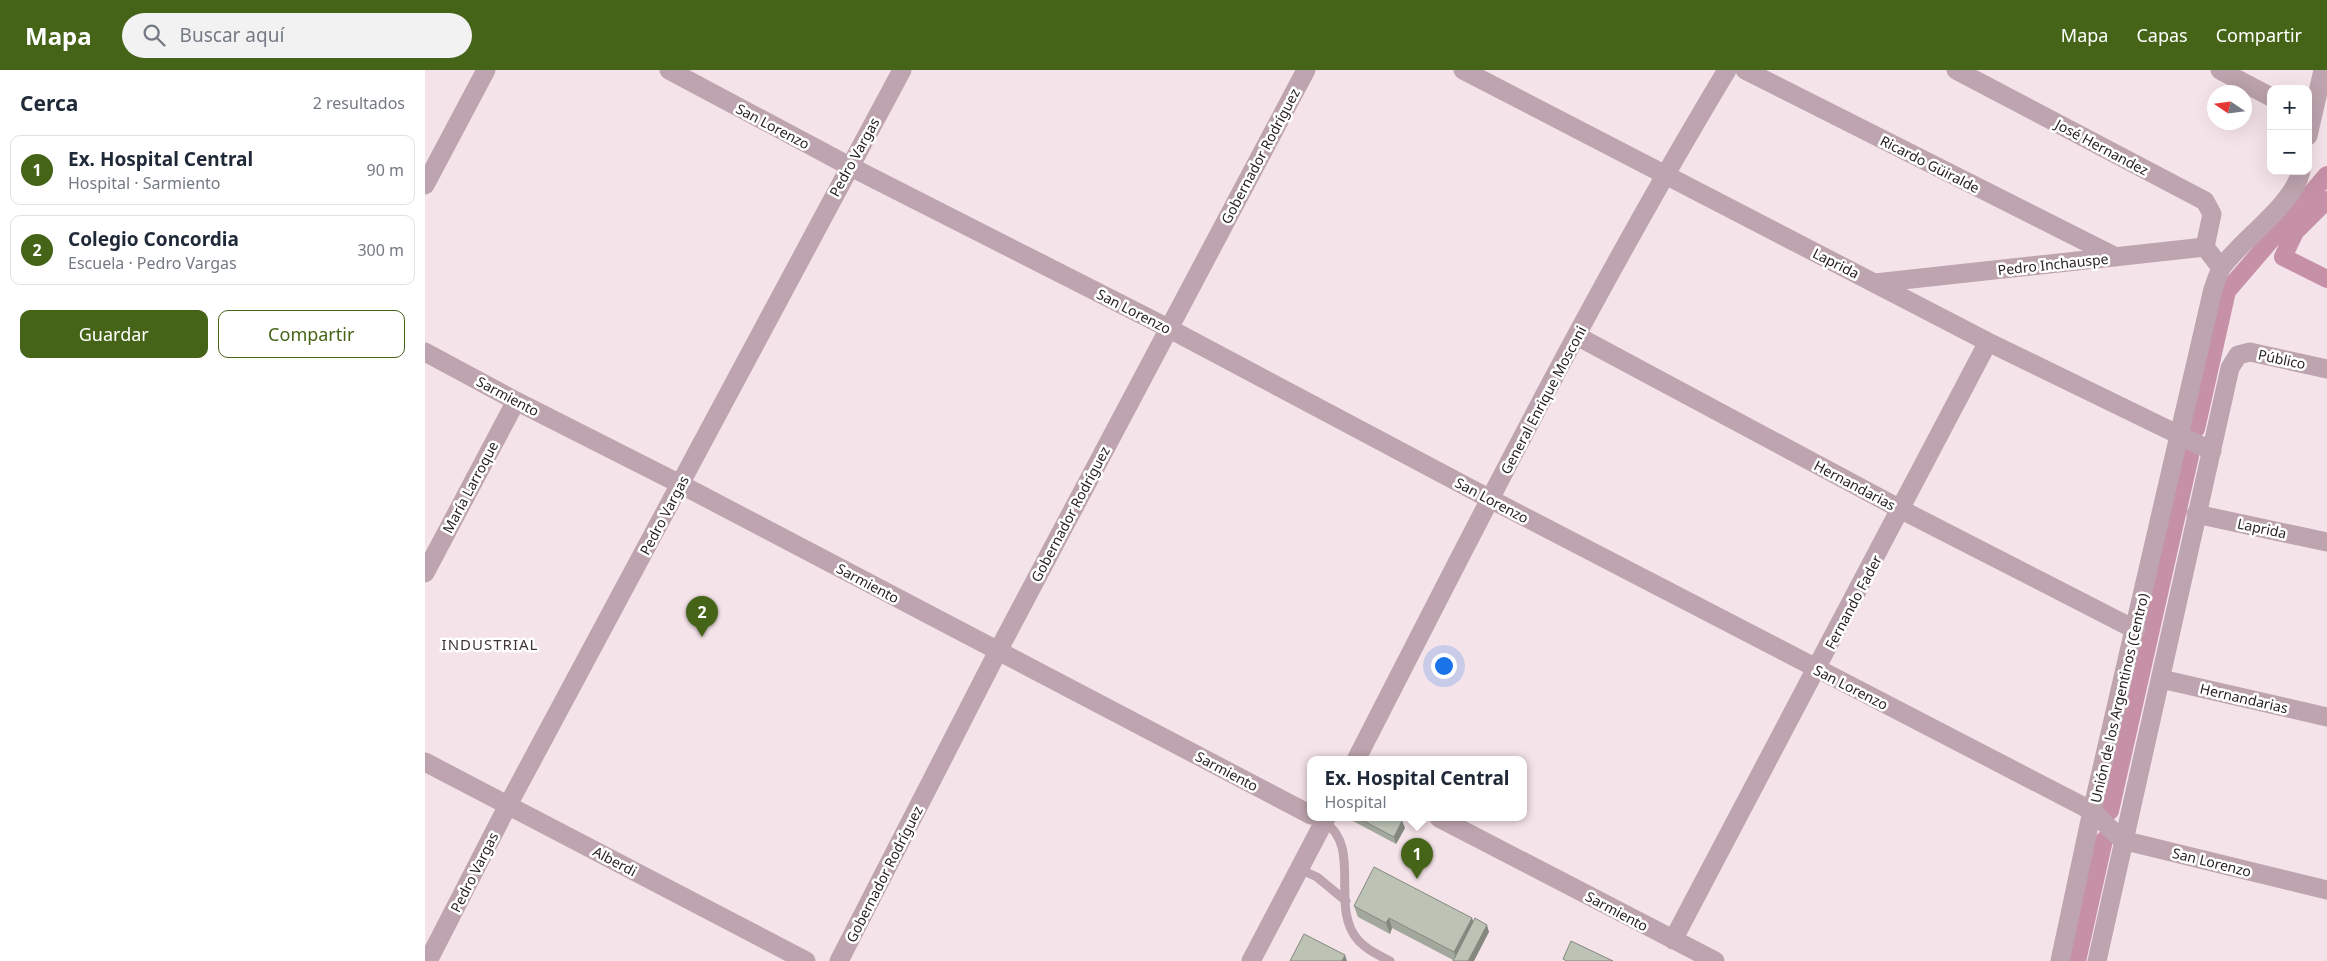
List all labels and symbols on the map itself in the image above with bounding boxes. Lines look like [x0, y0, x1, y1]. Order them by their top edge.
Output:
street label: Gobernador Rodríguez [1216, 85, 1304, 227]
north arrow [2207, 85, 2252, 130]
street label: San Lorenzo [733, 99, 813, 153]
street label: Pedro Vargas [825, 114, 884, 200]
street label: José Hernandez [2050, 114, 2152, 180]
street label: Ricardo Güiralde [1877, 131, 1983, 197]
street label: Laprida [1810, 243, 1862, 283]
street label: Pedro Inchauspe [1997, 249, 2109, 279]
street label: San Lorenzo [1094, 284, 1174, 338]
street label: General Enrique Mosconi [1496, 323, 1590, 477]
street label: Público [2256, 345, 2308, 373]
street label: Sarmiento [473, 372, 543, 420]
street label: María Larroque [438, 438, 502, 536]
street label: Gobernador Rodríguez [1026, 443, 1114, 585]
street label: Hernandarias [1811, 456, 1899, 515]
street label: Pedro Vargas [635, 472, 693, 558]
street label: San Lorenzo [1452, 473, 1532, 527]
street label: Laprida [2236, 514, 2288, 542]
street label: Fernando Fader [1820, 551, 1886, 652]
street label: Sarmiento [833, 559, 903, 607]
street label: Unión de los Argentinos (Centro) [2086, 591, 2152, 805]
pin: 2 [686, 596, 718, 637]
district label: INDUSTRIAL [442, 634, 538, 654]
your location [1431, 653, 1457, 679]
street label: San Lorenzo [1811, 660, 1891, 714]
street label: Hernandarias [2198, 679, 2290, 717]
street label: Sarmiento [1192, 747, 1262, 795]
street label: Gobernador Rodríguez [841, 802, 927, 945]
street label: Pedro Vargas [446, 829, 502, 915]
pin: 1 [1401, 838, 1433, 879]
street label: Alberdi [590, 842, 640, 880]
street label: San Lorenzo [2171, 843, 2253, 881]
street label: Sarmiento [1582, 887, 1652, 935]

